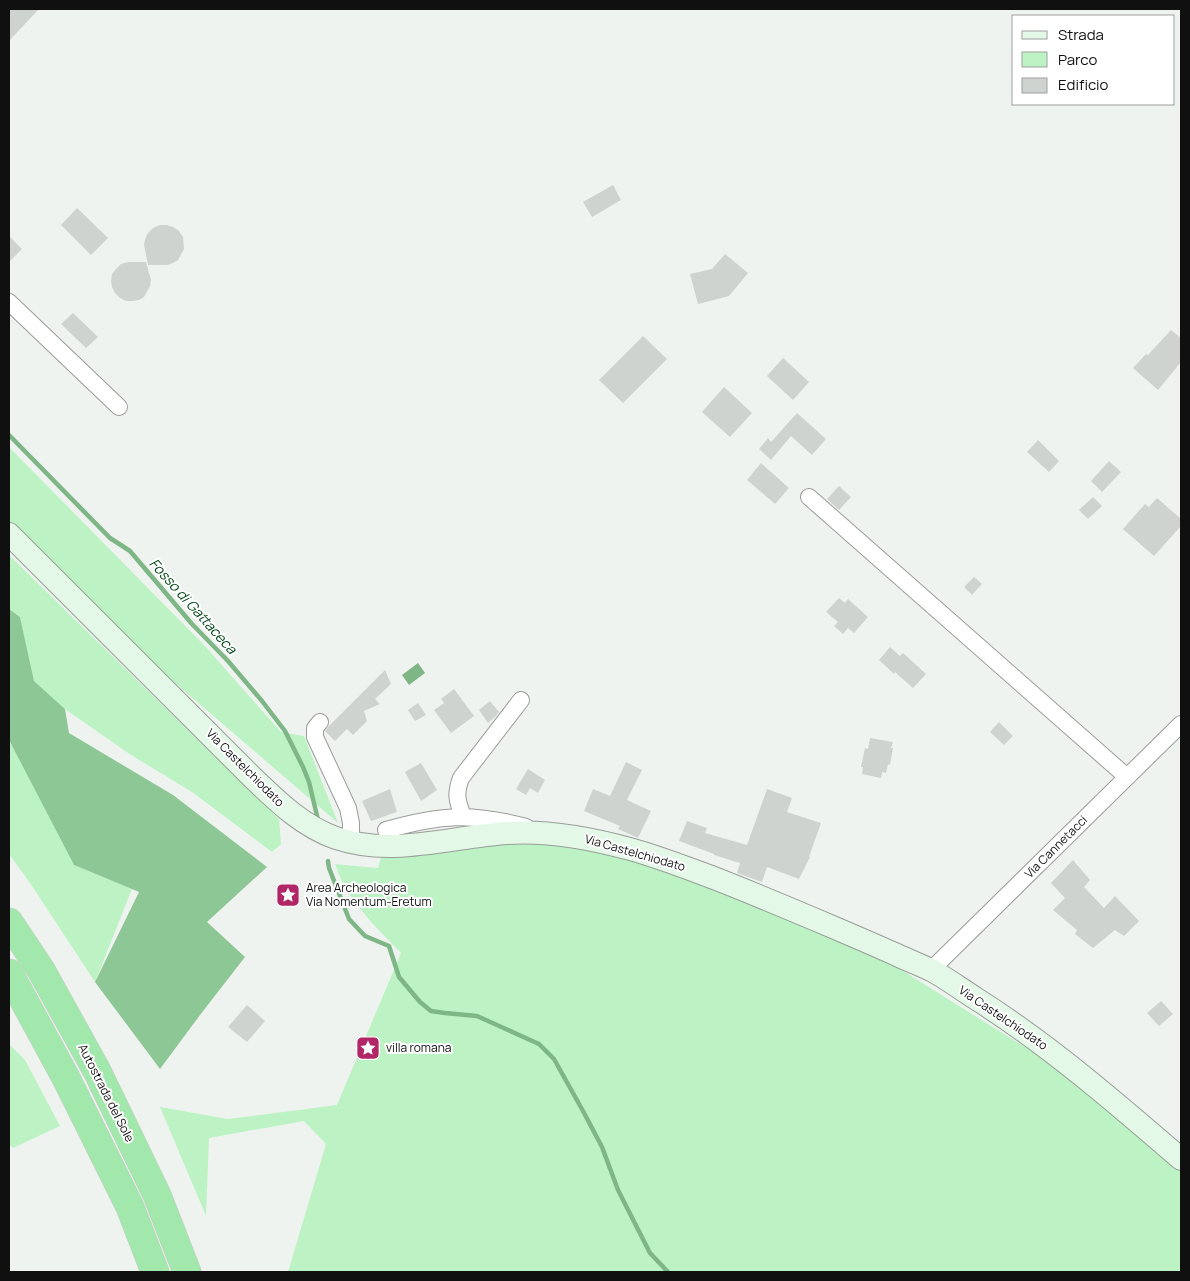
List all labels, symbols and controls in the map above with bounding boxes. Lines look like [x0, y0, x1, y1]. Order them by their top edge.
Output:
legend [1012, 15, 1175, 105]
text: Strada [1058, 24, 1104, 45]
text: Parco [1058, 49, 1097, 70]
text: Edificio [1058, 74, 1109, 95]
water label: Fosso di Gattaceca [145, 554, 242, 658]
street label: Via Castelchiodato [203, 725, 288, 810]
street label: Via Cannetacci [1020, 811, 1091, 882]
street label: Via Castelchiodato [583, 830, 687, 875]
place label: Area Archeologica Via Nomentum-Eretum [306, 879, 432, 910]
place icon: Area Archeologica Via Nomentum-Eretum [275, 882, 301, 908]
street label: Via Castelchiodato [955, 981, 1051, 1054]
place icon: villa romana [355, 1035, 381, 1061]
place label: villa romana [386, 1039, 452, 1056]
street label: Autostrada del Sole [74, 1041, 139, 1145]

